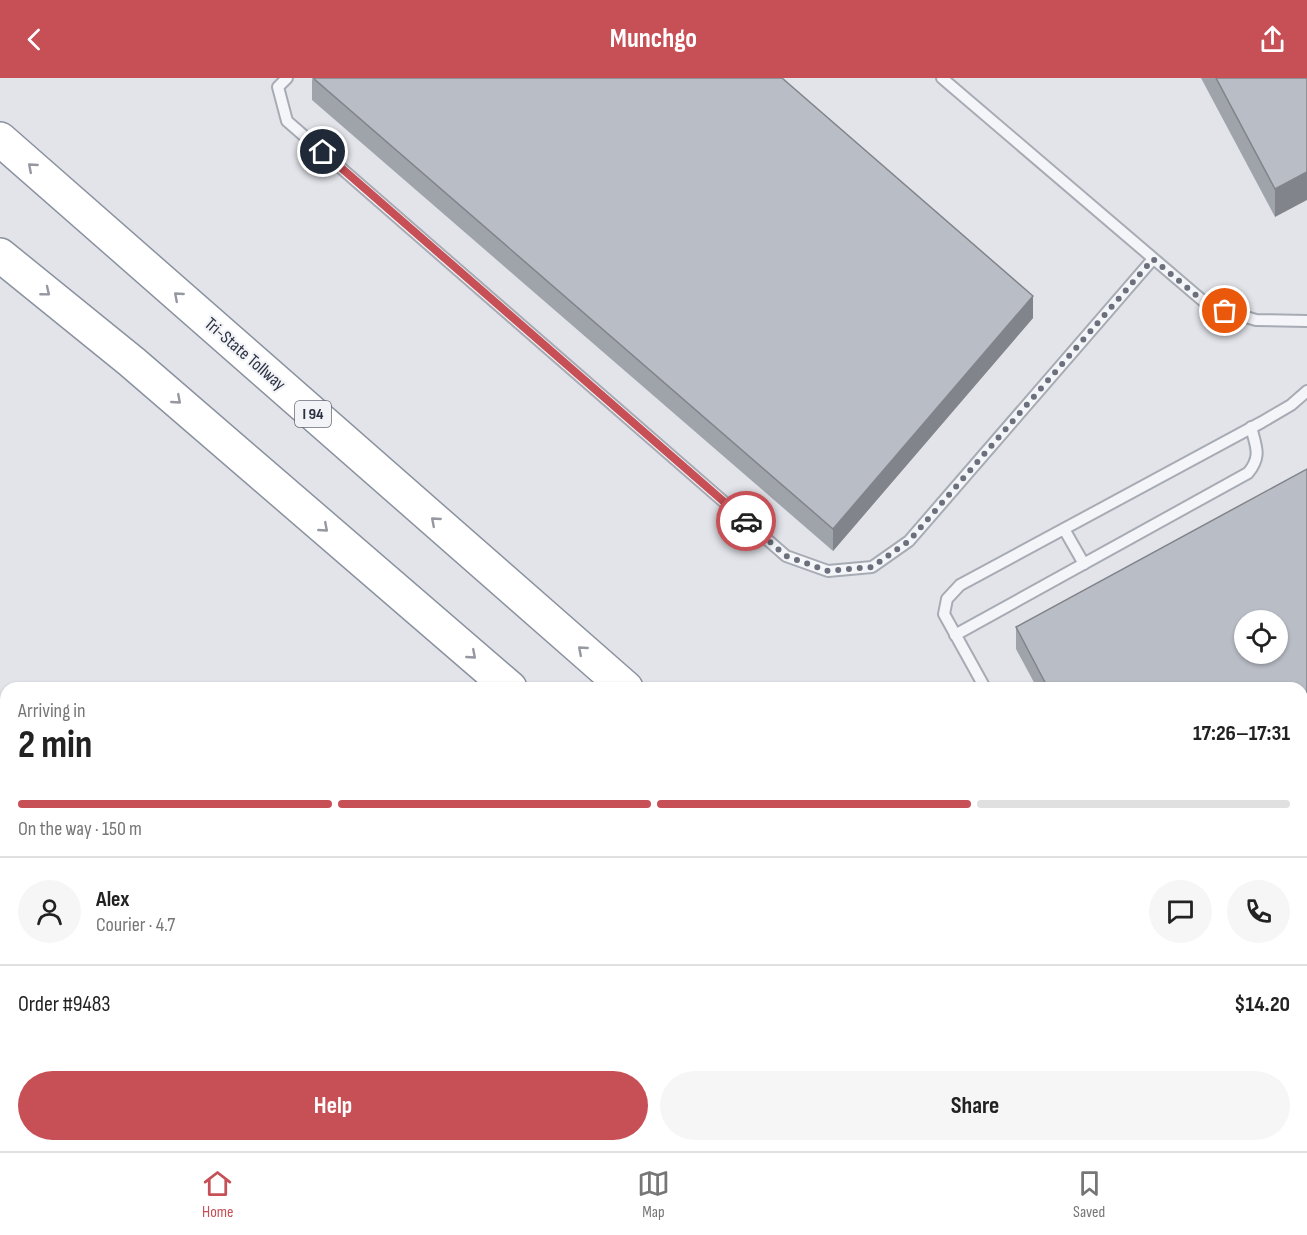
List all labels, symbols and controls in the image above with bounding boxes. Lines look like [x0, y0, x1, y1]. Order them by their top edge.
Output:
icon: back [18, 23, 51, 56]
text: Munchgo [610, 23, 697, 55]
icon: share [1256, 23, 1289, 56]
pin [297, 126, 348, 177]
icon: home [306, 135, 339, 168]
one-way arrow [28, 163, 39, 174]
one-way arrow [39, 284, 50, 295]
pin [1199, 285, 1250, 336]
one-way arrow [174, 292, 185, 303]
icon: bag [1208, 294, 1241, 327]
street label: Tri-State Tollway [200, 313, 290, 395]
one-way arrow [170, 393, 181, 404]
road number: I 94 [295, 401, 331, 427]
courier [716, 491, 776, 551]
icon: car [730, 505, 763, 538]
one-way arrow [432, 517, 442, 528]
one-way arrow [317, 520, 328, 531]
map controls [1234, 610, 1288, 664]
button: locate [1234, 610, 1288, 664]
one-way arrow [578, 646, 589, 657]
one-way arrow [465, 648, 476, 659]
text: Arriving in [18, 699, 86, 723]
text: 17:26–17:31 [1193, 720, 1290, 747]
text: 2 min [18, 722, 92, 769]
text: On the way · 150 m [18, 817, 142, 841]
button: person [18, 880, 81, 943]
button: chat [1149, 880, 1212, 943]
button: phone [1227, 880, 1290, 943]
text: Alex [96, 886, 129, 913]
text: Courier · 4.7 [96, 913, 175, 937]
text: Order #9483 [18, 991, 111, 1018]
text: $14.20 [1234, 991, 1290, 1018]
button: Help [18, 1071, 648, 1140]
button: Share [660, 1071, 1290, 1140]
tab: Home [201, 1167, 234, 1222]
tab: Map [637, 1167, 670, 1222]
tab: Saved [1073, 1167, 1106, 1222]

